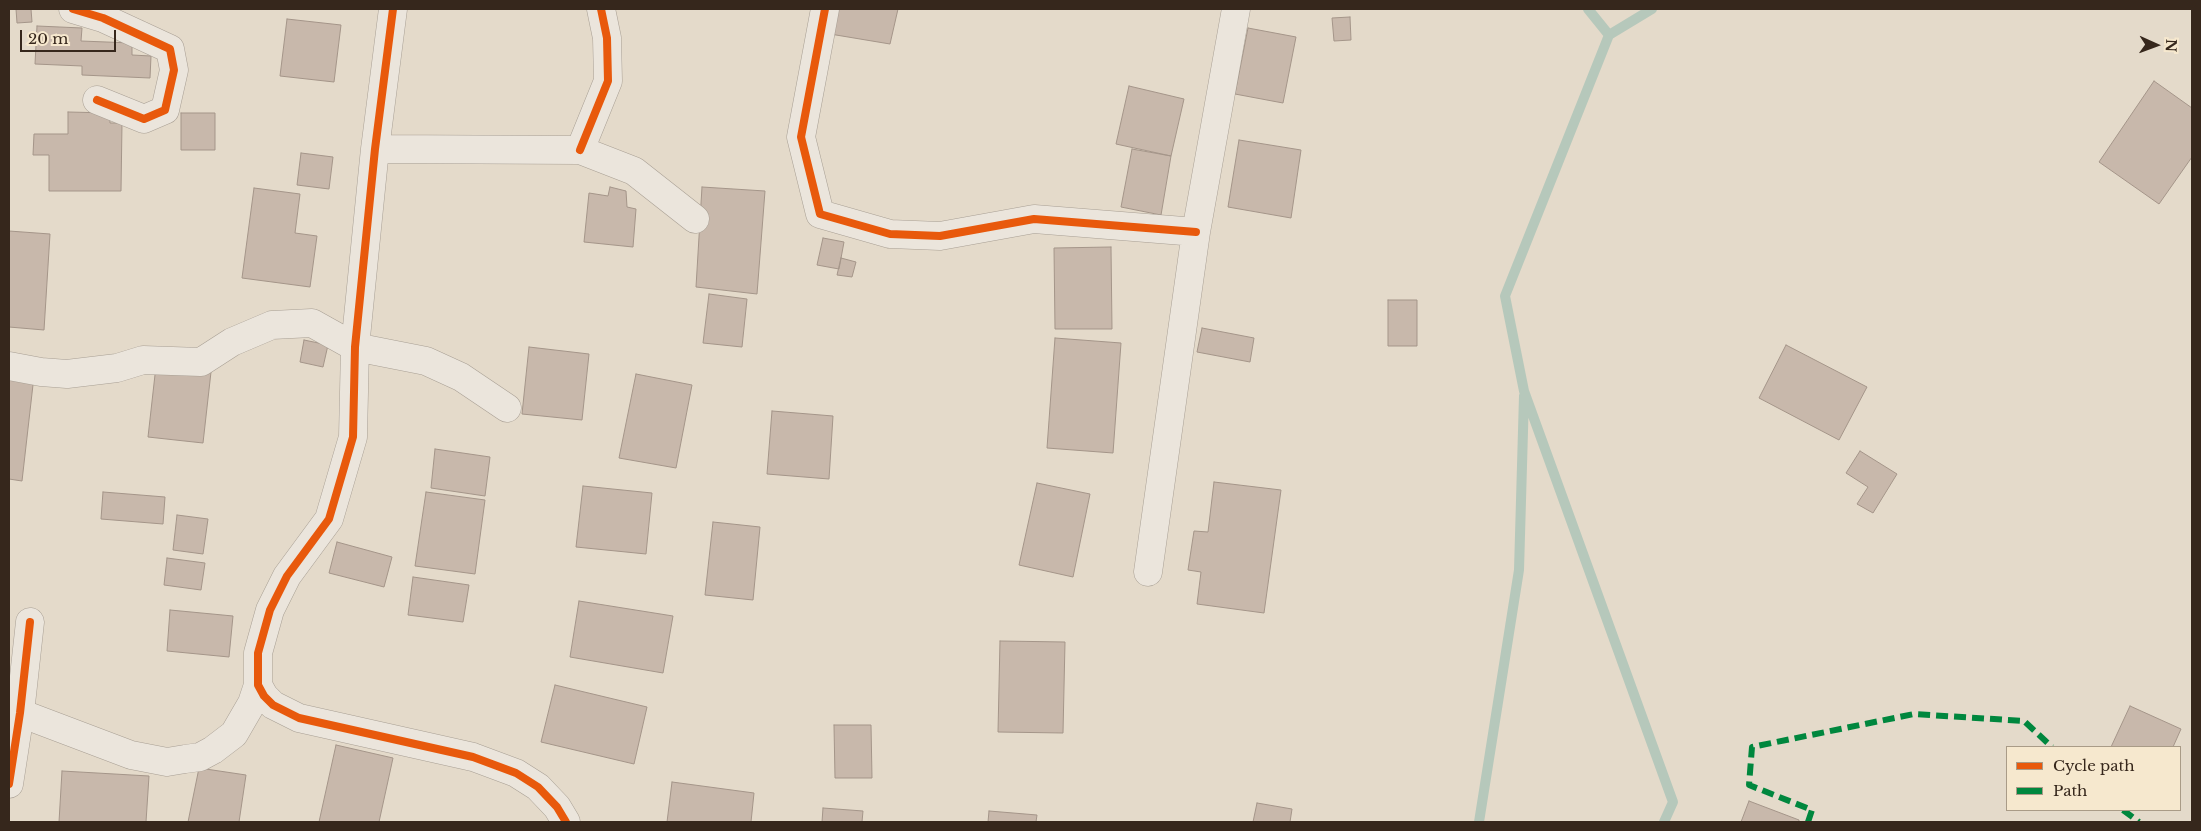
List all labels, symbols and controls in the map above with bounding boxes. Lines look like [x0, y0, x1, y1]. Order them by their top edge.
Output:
scale bar [22, 20, 119, 52]
north arrow [2131, 20, 2181, 70]
text: 20 m [28, 29, 68, 48]
text: N [2162, 39, 2180, 52]
legend [2006, 746, 2181, 811]
text: Cycle path [2053, 756, 2135, 775]
text: Path [2053, 781, 2087, 800]

